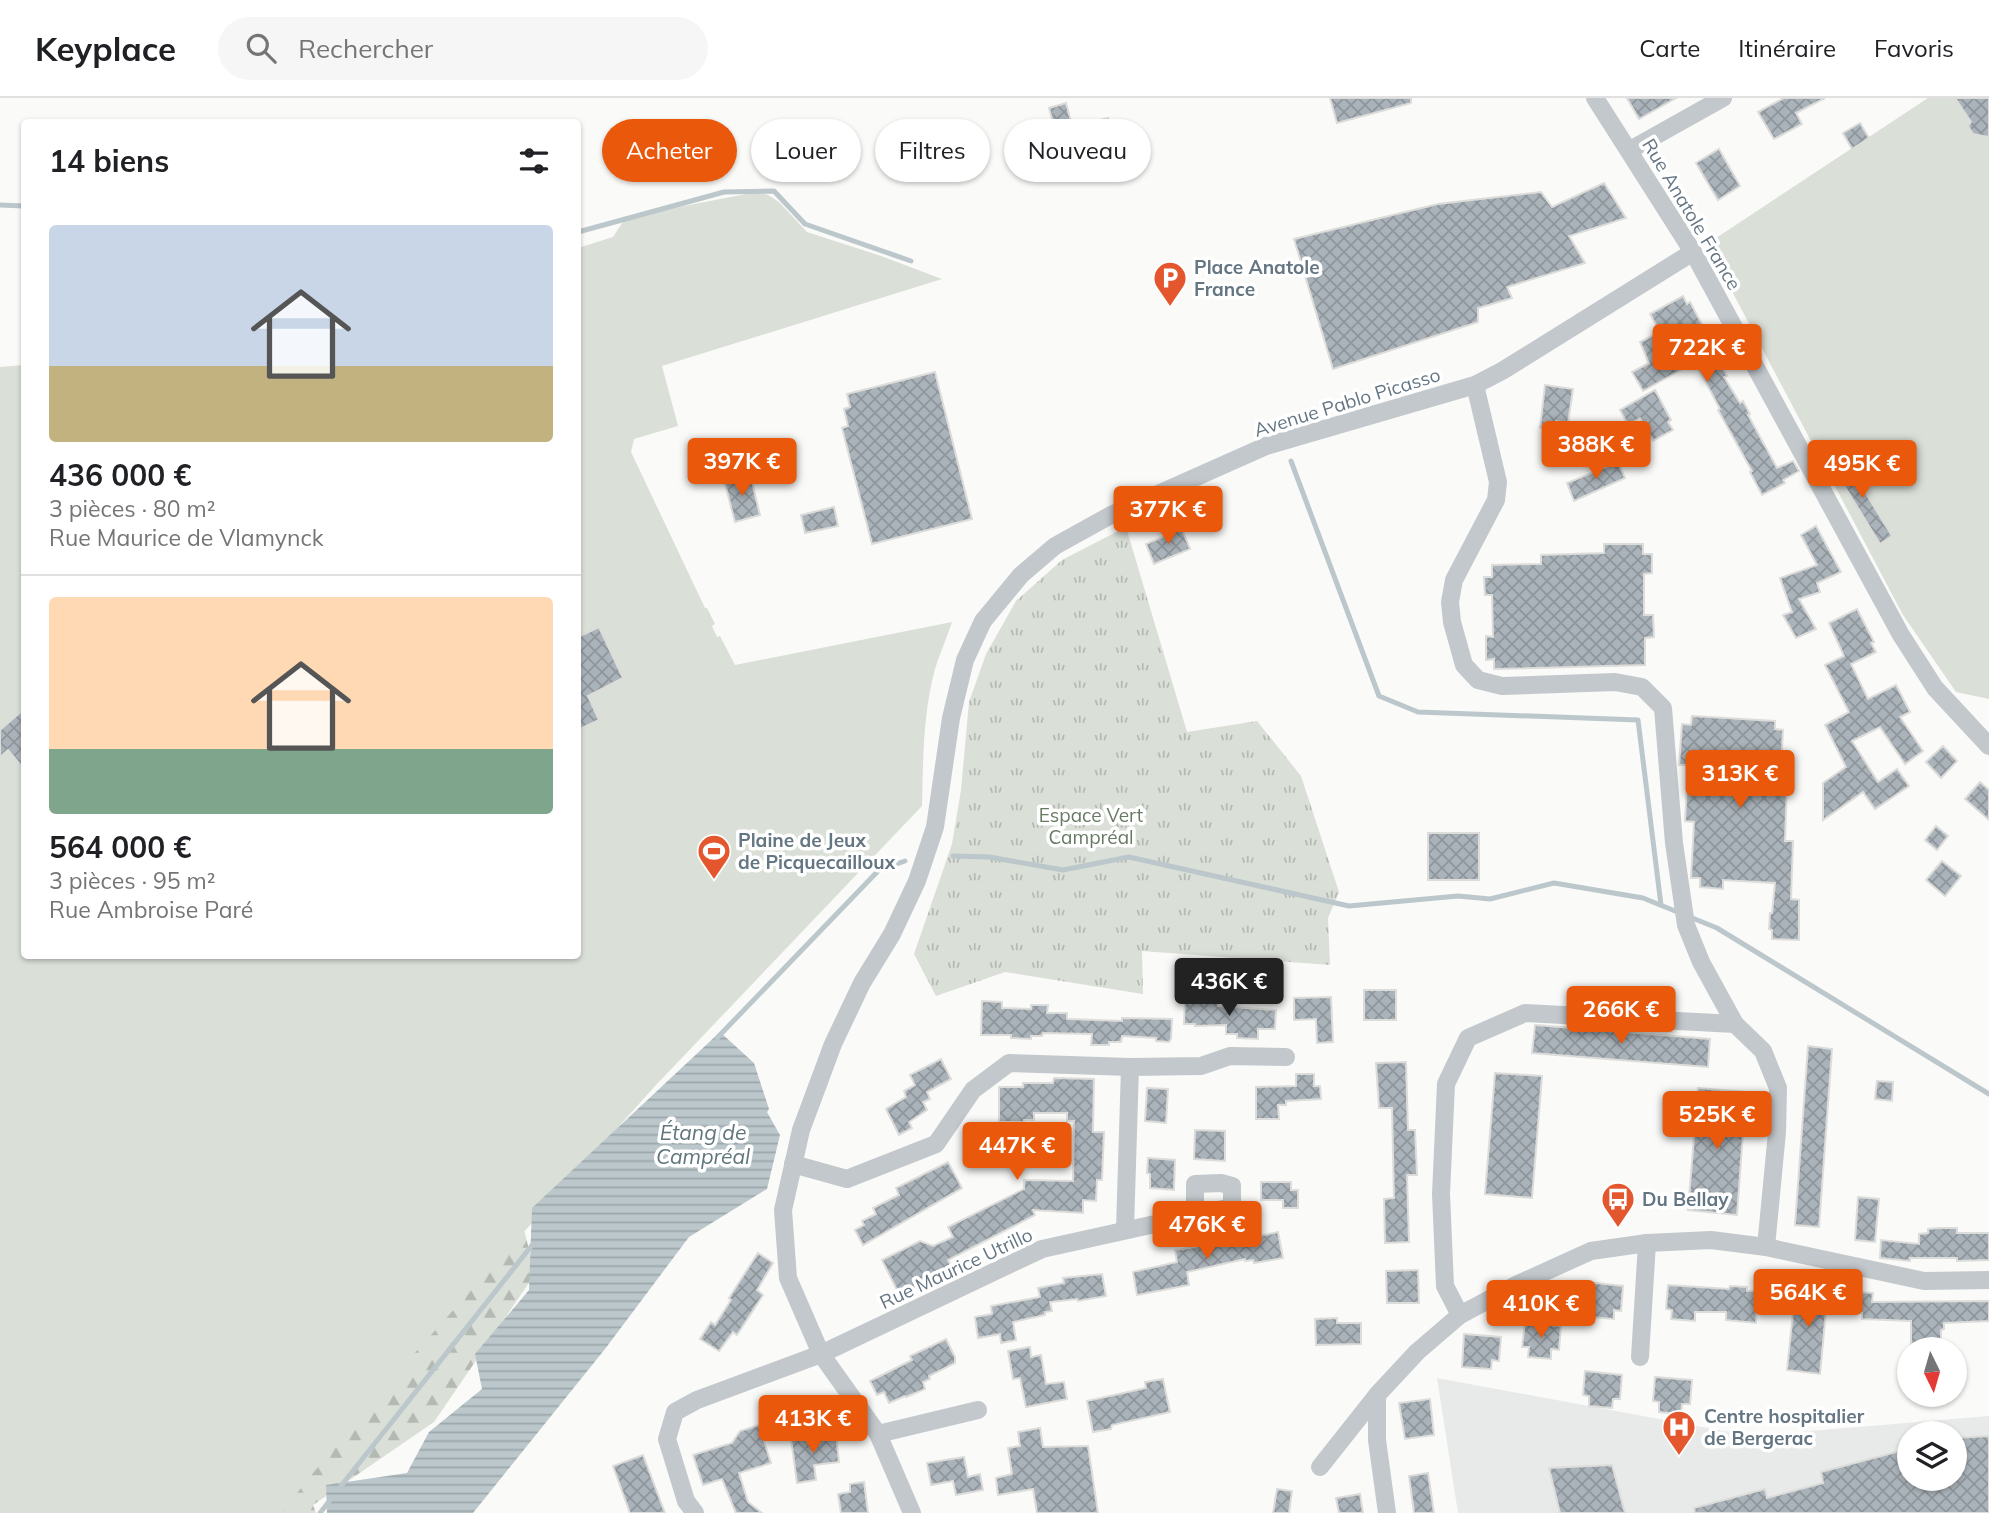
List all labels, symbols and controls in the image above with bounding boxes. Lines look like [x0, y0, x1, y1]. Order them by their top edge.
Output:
search box [218, 17, 708, 80]
text: Keyplace [35, 28, 176, 69]
icon: search [242, 29, 280, 67]
text: Rechercher [298, 32, 433, 65]
text: Carte [1639, 33, 1700, 63]
text: Itinéraire [1738, 33, 1836, 63]
text: Favoris [1874, 33, 1954, 63]
chip: Acheter [602, 119, 737, 182]
chip: Louer [751, 119, 861, 182]
chip: Filtres [875, 119, 990, 182]
chip: Nouveau [1004, 119, 1151, 182]
street label: Rue Anatole France [1637, 134, 1747, 294]
text: 14 biens [49, 142, 169, 180]
icon: filters [515, 142, 553, 180]
place label: Place Anatole France [1194, 255, 1320, 301]
parking icon: Place Anatole France [1151, 259, 1189, 308]
icon: home [238, 271, 364, 397]
pin: 722K € [1650, 324, 1764, 384]
text: 722K € [1669, 332, 1745, 361]
street label: Avenue Pablo Picasso [1251, 362, 1443, 442]
pin: 388K € [1539, 422, 1653, 481]
text: 388K € [1558, 429, 1634, 458]
pin: 397K € [685, 438, 799, 498]
pin: 495K € [1805, 440, 1919, 500]
text: 397K € [704, 446, 780, 475]
text: 495K € [1824, 448, 1900, 477]
text: 436 000 € [49, 456, 191, 494]
pin: 377K € [1111, 486, 1225, 546]
text: 3 pièces · 80 m² [49, 494, 216, 523]
text: 377K € [1130, 494, 1206, 523]
text: Rue Maurice de Vlamynck [49, 523, 324, 552]
icon: home [238, 643, 364, 769]
pin: 313K € [1683, 750, 1797, 810]
text: 313K € [1702, 758, 1778, 787]
park label: Espace Vert Campréal [1039, 803, 1143, 849]
text: 564 000 € [49, 828, 191, 866]
place label: Plaine de Jeux de Picquecailloux [738, 828, 896, 874]
sports icon: Plaine de Jeux de Picquecailloux [695, 832, 733, 881]
text: 3 pièces · 95 m² [49, 866, 216, 895]
text: Rue Ambroise Paré [49, 895, 253, 924]
pin: 436K € [1172, 958, 1286, 1018]
text: 436K € [1191, 966, 1267, 995]
pin: 266K € [1564, 986, 1678, 1046]
text: 266K € [1583, 994, 1659, 1023]
pin: 525K € [1660, 1091, 1774, 1151]
text: 525K € [1679, 1099, 1755, 1128]
water label: Étang de Campréal [656, 1119, 750, 1169]
pin: 447K € [960, 1122, 1074, 1182]
text: 447K € [979, 1130, 1055, 1159]
bus stop icon: Du Bellay [1599, 1180, 1637, 1229]
place label: Du Bellay [1642, 1187, 1729, 1211]
pin: 476K € [1150, 1202, 1264, 1261]
text: 476K € [1169, 1209, 1245, 1238]
street label: Rue Maurice Utrillo [876, 1222, 1036, 1314]
pin: 564K € [1751, 1270, 1865, 1329]
text: 564K € [1770, 1277, 1846, 1306]
pin: 410K € [1484, 1280, 1598, 1340]
text: 410K € [1503, 1288, 1579, 1317]
north arrow [1897, 1337, 1967, 1407]
map controls [1897, 1337, 1967, 1491]
pin: 413K € [756, 1396, 870, 1455]
text: 413K € [775, 1403, 851, 1432]
place label: Centre hospitalier de Bergerac [1704, 1404, 1865, 1450]
hospital icon: Centre hospitalier de Bergerac [1660, 1408, 1698, 1457]
button: layers [1897, 1421, 1967, 1491]

